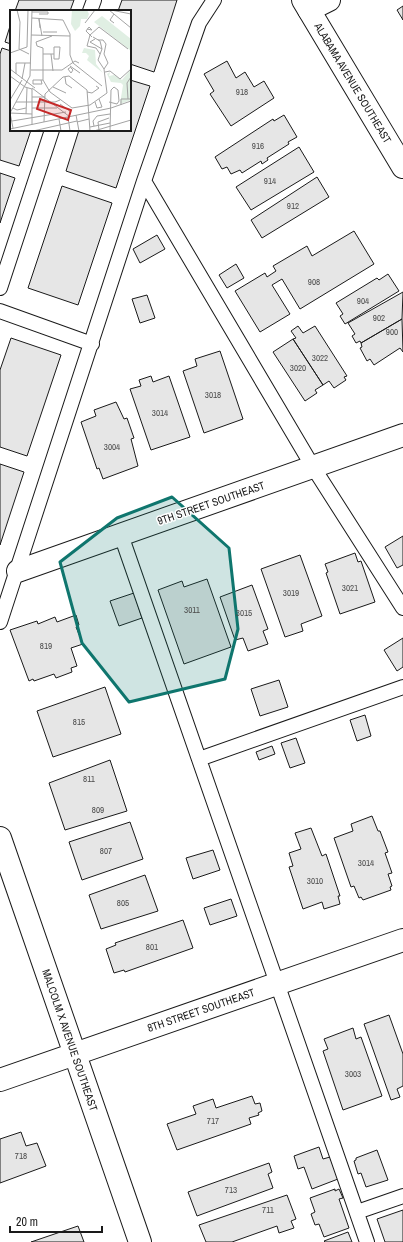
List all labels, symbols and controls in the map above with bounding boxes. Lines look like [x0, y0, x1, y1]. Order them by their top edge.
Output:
inset map [10, 10, 131, 131]
street label: ALABAMA AVENUE SOUTHEAST [311, 19, 395, 146]
house number: 918 [236, 86, 248, 98]
house number: 916 [252, 140, 264, 152]
house number: 914 [264, 175, 276, 187]
house number: 912 [287, 200, 299, 212]
house number: 908 [308, 276, 320, 288]
house number: 904 [357, 295, 369, 307]
house number: 902 [373, 312, 385, 324]
house number: 900 [386, 326, 398, 338]
house number: 3022 [312, 352, 328, 364]
house number: 3020 [290, 362, 306, 374]
house number: 3018 [205, 389, 221, 401]
house number: 3014 [152, 407, 168, 419]
house number: 3004 [104, 441, 120, 453]
street label: 9TH STREET SOUTHEAST [155, 478, 267, 528]
house number: 3021 [342, 582, 358, 594]
house number: 3019 [283, 587, 299, 599]
house number: 3011 [184, 604, 200, 616]
house number: 3015 [236, 607, 252, 619]
house number: 819 [40, 640, 52, 652]
house number: 815 [73, 716, 85, 728]
house number: 811 [83, 773, 95, 785]
house number: 809 [92, 804, 104, 816]
house number: 807 [100, 845, 112, 857]
house number: 3014 [358, 857, 374, 869]
house number: 3010 [307, 875, 323, 887]
house number: 805 [117, 897, 129, 909]
house number: 801 [146, 941, 158, 953]
street label: MALCOLM X AVENUE SOUTHEAST [39, 967, 101, 1113]
street label: 8TH STREET SOUTHEAST [145, 985, 257, 1035]
house number: 3003 [345, 1068, 361, 1080]
house number: 717 [207, 1115, 219, 1127]
house number: 718 [15, 1150, 27, 1162]
house number: 713 [225, 1184, 237, 1196]
house number: 711 [262, 1204, 274, 1216]
scale bar [10, 1208, 102, 1234]
text: 20 m [16, 1214, 38, 1230]

